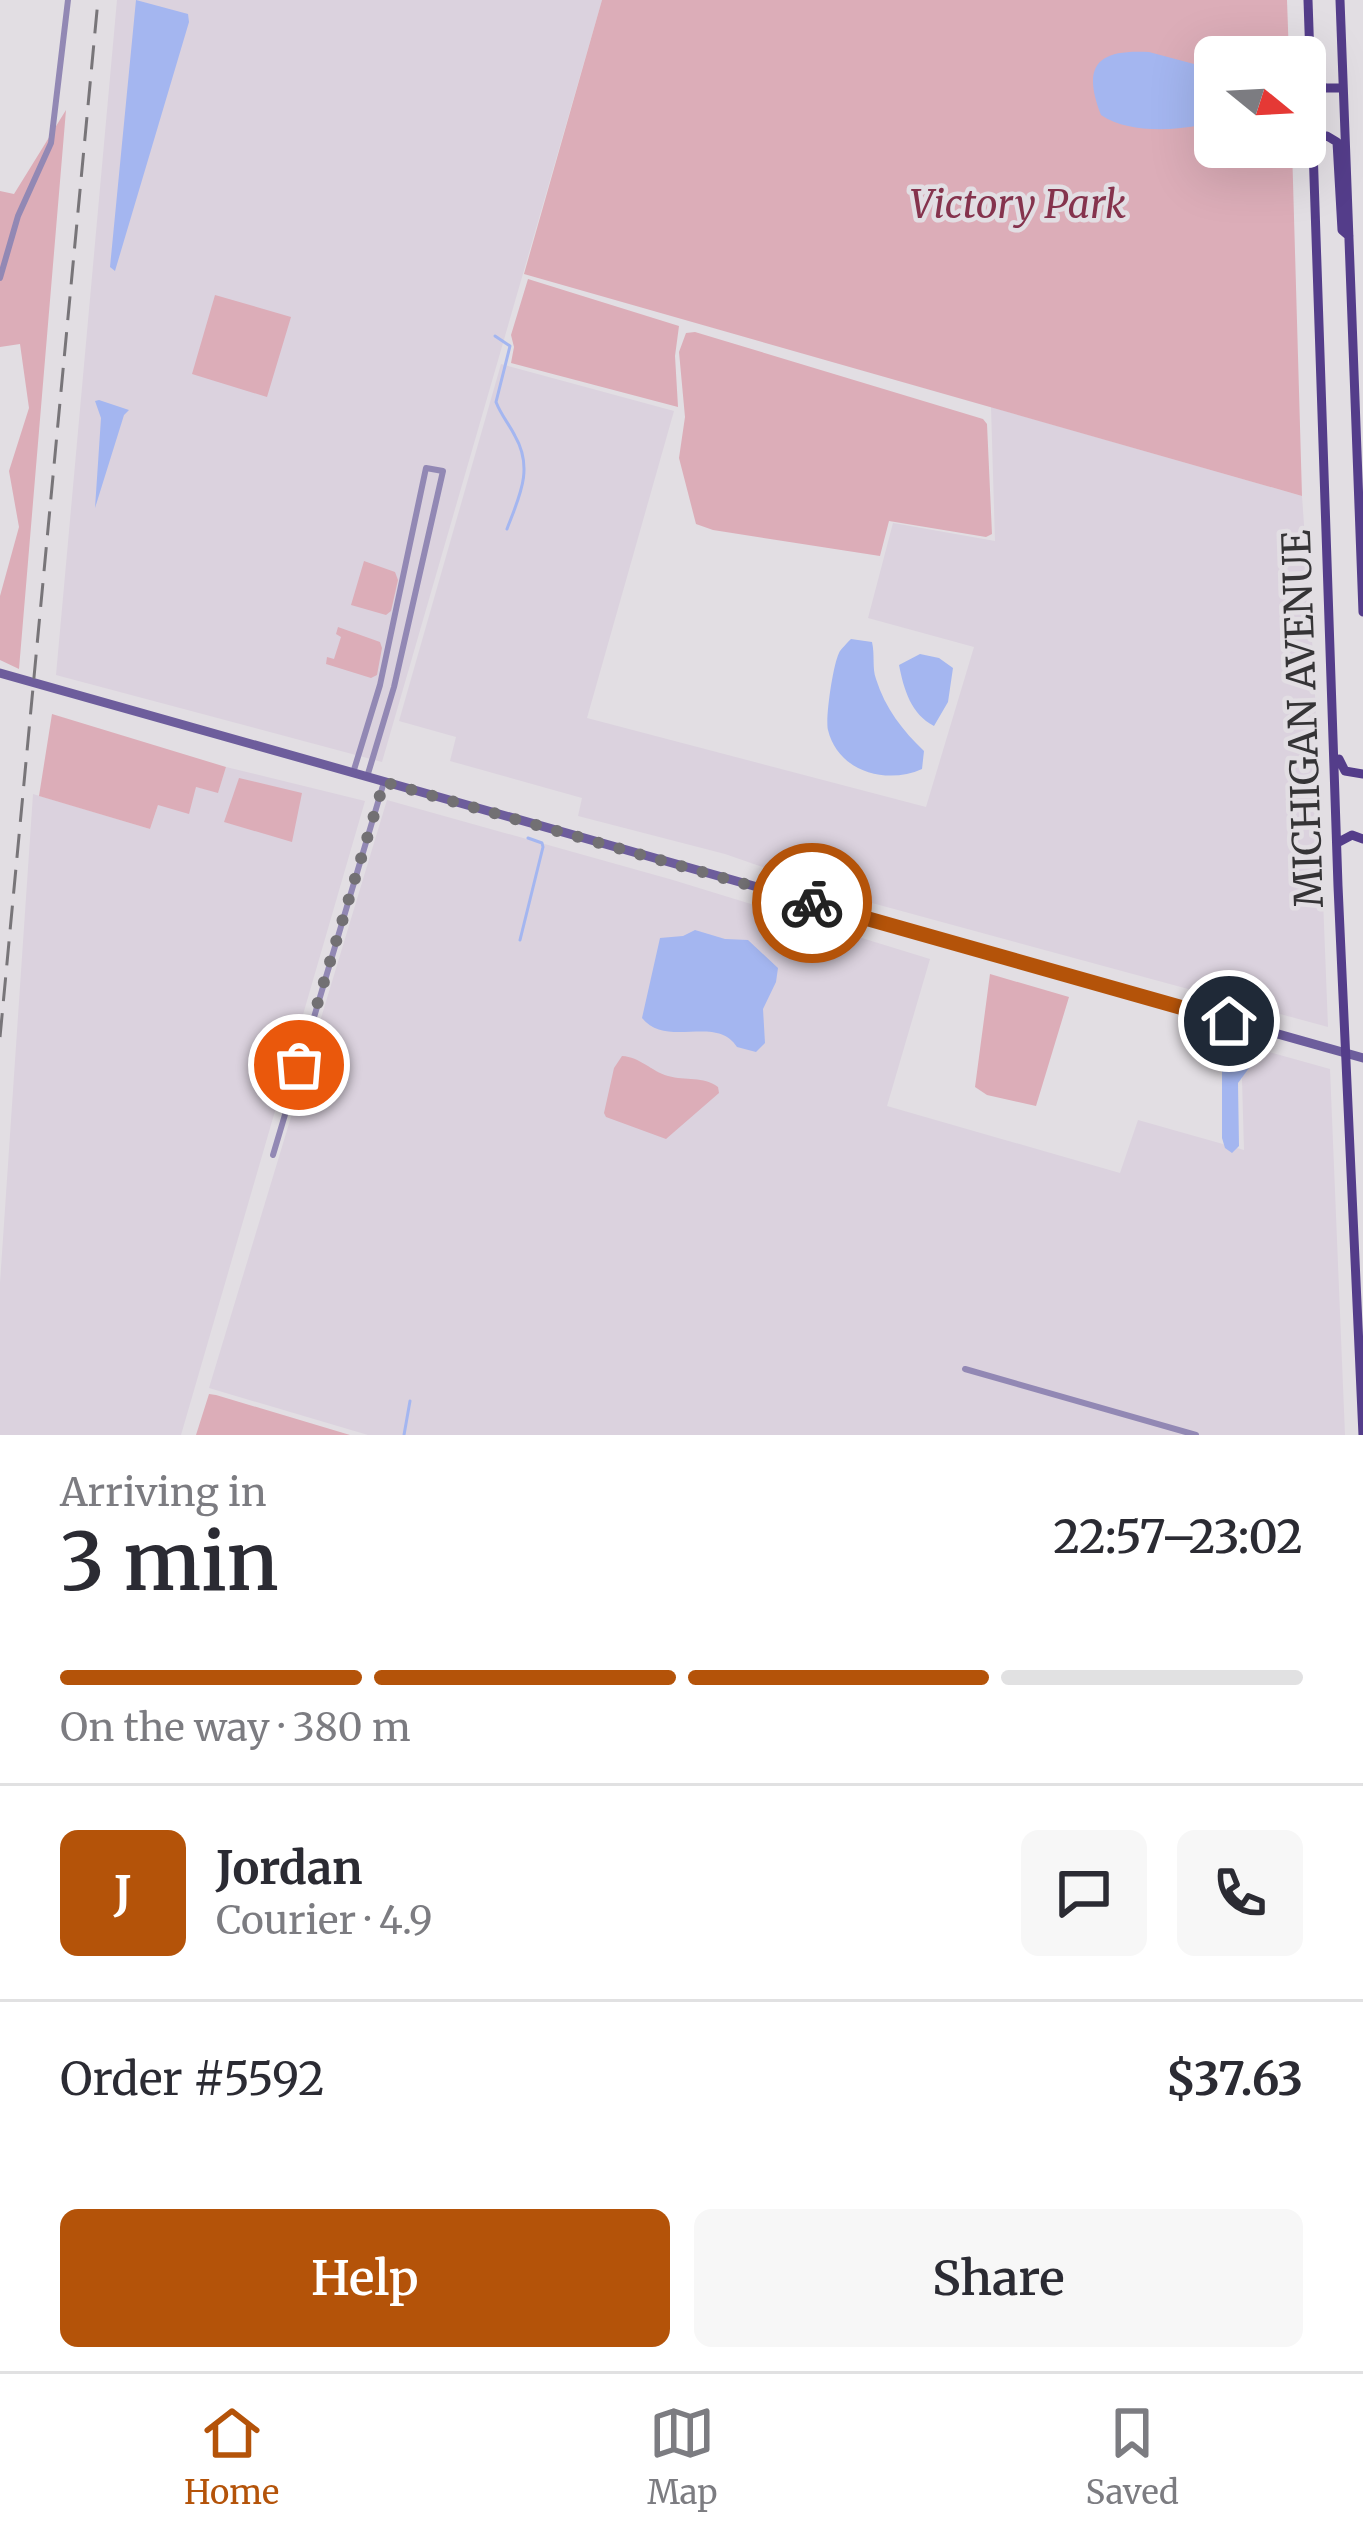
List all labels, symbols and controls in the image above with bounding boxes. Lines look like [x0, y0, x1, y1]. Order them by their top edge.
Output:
north arrow [1194, 36, 1326, 168]
map controls [1194, 36, 1326, 168]
park label: Victory Park [910, 180, 1126, 229]
street label: MICHIGAN AVENUE [1272, 529, 1334, 909]
courier [752, 843, 872, 963]
icon: bike [779, 870, 845, 936]
pin [1178, 970, 1280, 1072]
icon: home [1196, 988, 1262, 1054]
pin [248, 1014, 350, 1116]
icon: bag [266, 1032, 332, 1098]
text: Arriving in [60, 1468, 267, 1517]
text: 22:57–23:02 [1053, 1509, 1303, 1565]
text: 3 min [60, 1513, 279, 1611]
text: On the way · 380 m [60, 1703, 411, 1752]
button: chat [1021, 1830, 1147, 1956]
button: phone [1177, 1830, 1303, 1956]
text: Jordan [216, 1840, 363, 1896]
text: J [114, 1865, 132, 1921]
text: Courier · 4.9 [216, 1896, 433, 1945]
text: Order #5592 [60, 2051, 325, 2107]
text: $37.63 [1166, 2051, 1303, 2107]
button: Help [60, 2209, 670, 2347]
button: Share [694, 2209, 1303, 2347]
tab: Home [184, 2400, 279, 2513]
tab: Map [647, 2400, 717, 2513]
tab: Saved [1085, 2400, 1179, 2513]

